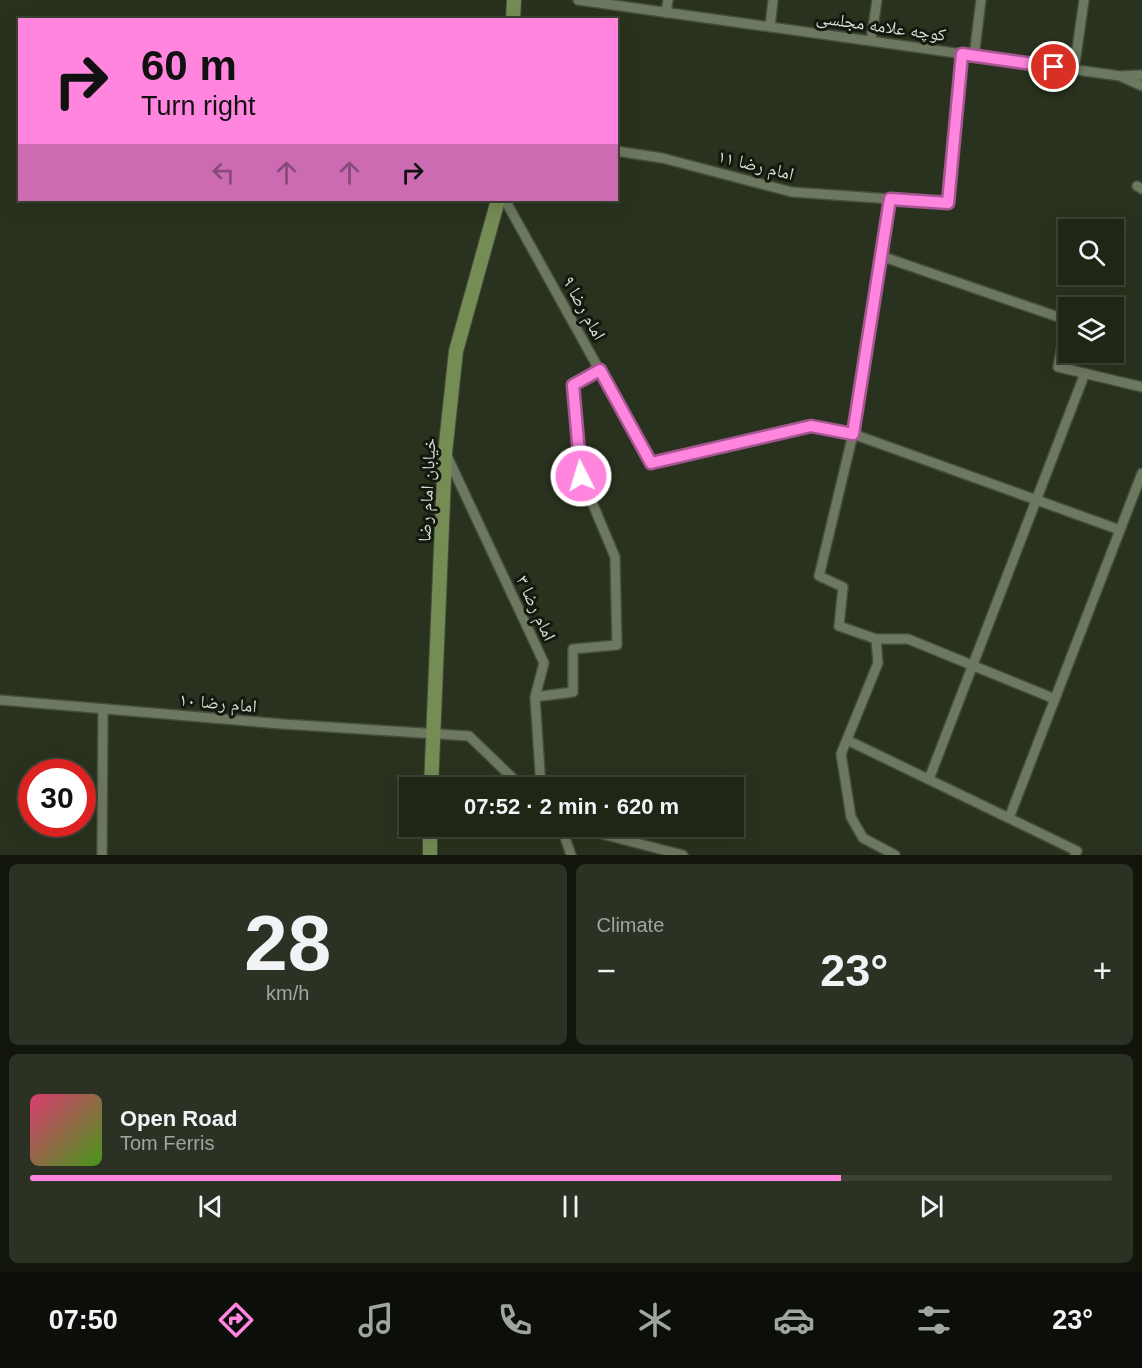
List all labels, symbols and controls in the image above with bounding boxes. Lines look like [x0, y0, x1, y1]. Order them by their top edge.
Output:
street label: کوچه علامه مجلسی [815, 7, 948, 46]
pin [1028, 41, 1079, 92]
icon: right [42, 42, 120, 120]
text: 60 m [141, 42, 237, 89]
icon: arrive [1037, 50, 1070, 83]
text: Turn right [141, 91, 256, 121]
street label: امام رضا ۱۱ [715, 146, 796, 186]
icon: left [207, 156, 240, 189]
icon: ahead [270, 156, 303, 189]
icon: ahead [333, 156, 366, 189]
icon: right [396, 156, 429, 189]
map controls [1058, 219, 1124, 363]
button: search [1058, 219, 1124, 285]
street label: امام رضا ۹ [557, 273, 610, 344]
button: layers [1058, 297, 1124, 363]
street label: خیابان امام رضا [414, 438, 442, 543]
position arrow [549, 444, 613, 508]
street label: امام رضا ۳ [510, 572, 560, 645]
street label: امام رضا ۱۰ [178, 690, 258, 718]
speed limit sign: 30 [18, 759, 96, 837]
text: 07:52 · 2 min · 620 m [464, 794, 679, 819]
text: 28 [244, 899, 331, 987]
text: Climate [597, 914, 664, 936]
text: 23° [820, 945, 888, 996]
text: − [597, 952, 616, 989]
text: + [1093, 952, 1112, 989]
text: km/h [266, 982, 309, 1004]
text: Open Road [120, 1106, 237, 1131]
text: Tom Ferris [120, 1132, 214, 1154]
icon: previous [194, 1190, 227, 1223]
icon: pause [554, 1190, 587, 1223]
icon: next [915, 1190, 948, 1223]
icon: directions [215, 1299, 257, 1341]
icon: music [355, 1299, 397, 1341]
icon: phone [494, 1299, 536, 1341]
icon: climate [634, 1299, 676, 1341]
icon: car [773, 1299, 815, 1341]
icon: filters [913, 1299, 955, 1341]
text: 07:50 [49, 1305, 118, 1335]
text: 23° [1052, 1305, 1093, 1335]

